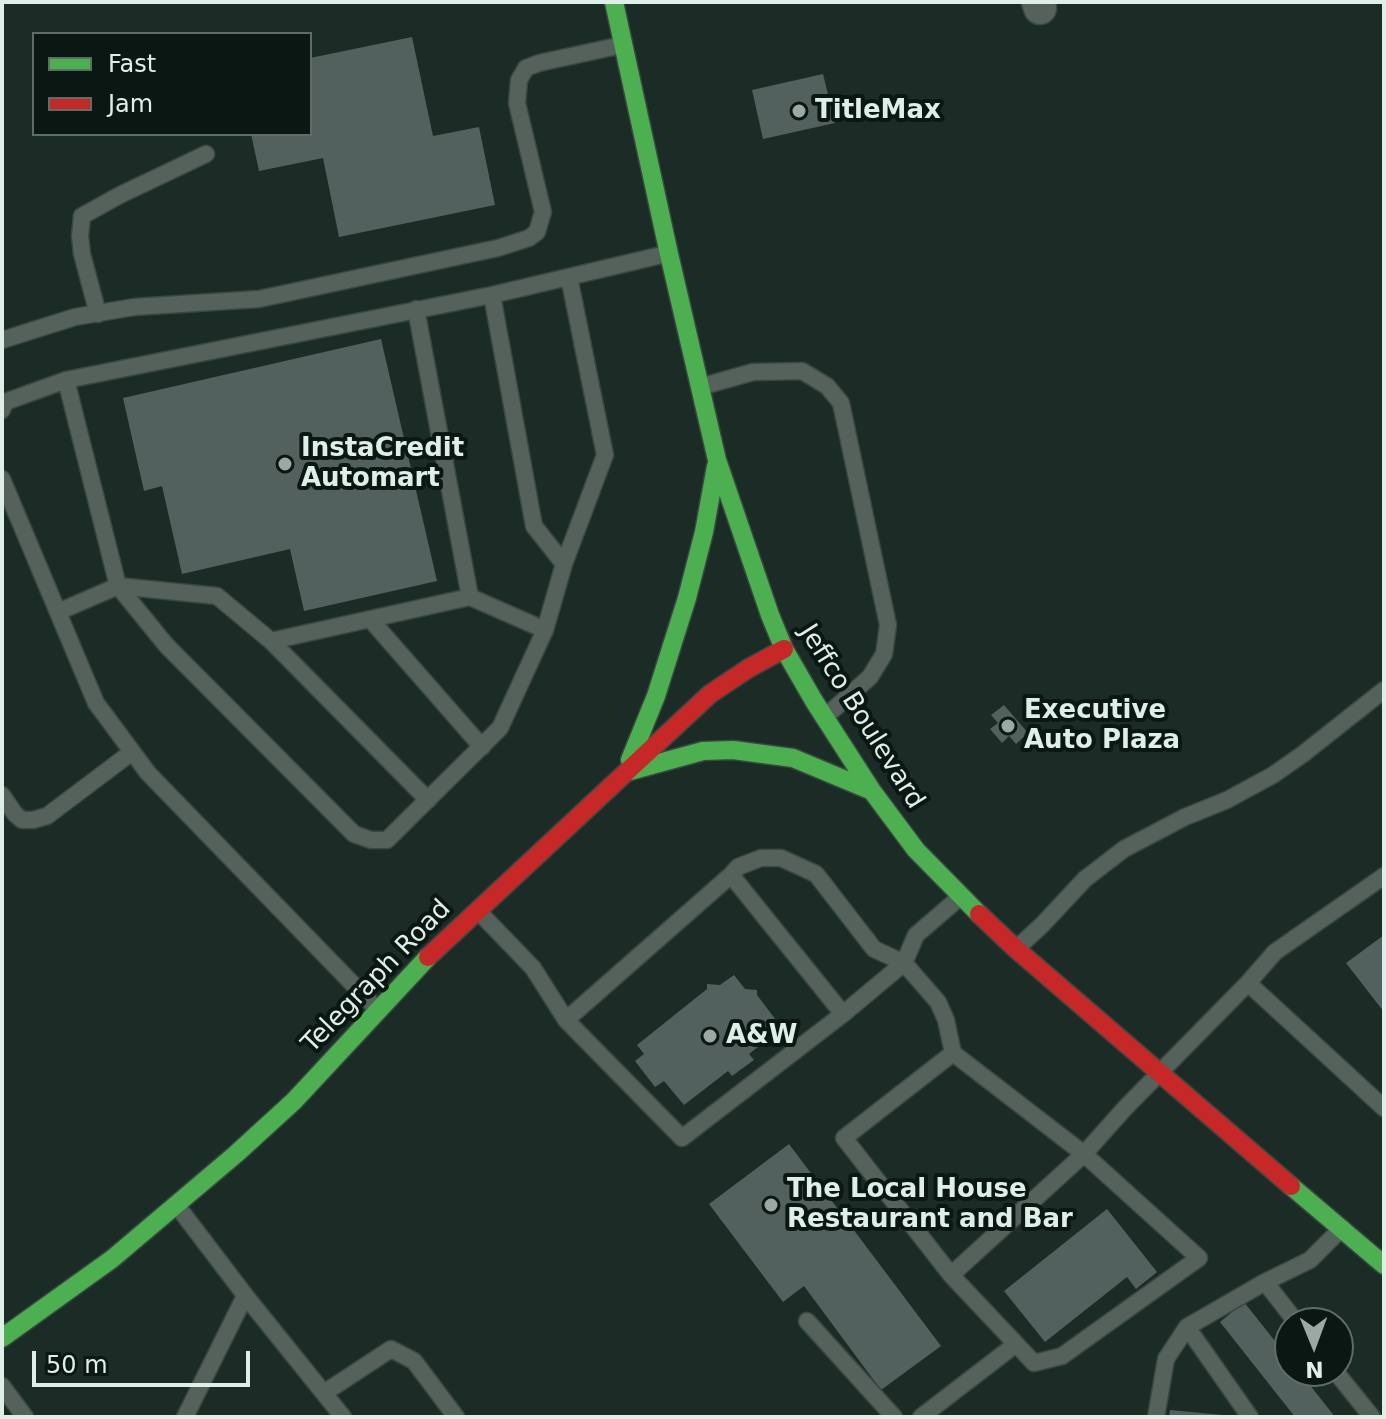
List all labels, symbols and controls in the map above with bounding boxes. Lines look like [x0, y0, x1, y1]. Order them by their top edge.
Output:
legend [32, 32, 312, 136]
text: Fast [108, 50, 156, 78]
text: Jam [108, 90, 153, 118]
place label: TitleMax [815, 95, 941, 127]
marker: TitleMax [790, 102, 808, 120]
place label: InstaCredit Automart [301, 433, 464, 494]
marker: InstaCredit Automart [276, 455, 294, 473]
street label: Jeffco Boulevard [792, 619, 930, 815]
place label: Executive Auto Plaza [1024, 695, 1180, 756]
marker: Executive Auto Plaza [999, 717, 1017, 735]
street label: Telegraph Road [296, 894, 458, 1060]
place label: A&W [726, 1020, 797, 1052]
marker: A&W [701, 1027, 719, 1045]
place label: The Local House Restaurant and Bar [787, 1174, 1073, 1236]
marker: The Local House Restaurant and Bar [762, 1196, 780, 1214]
north arrow [1274, 1307, 1354, 1387]
scale bar [36, 1335, 254, 1385]
text: 50 m [46, 1351, 108, 1379]
text: N [1305, 1357, 1324, 1382]

